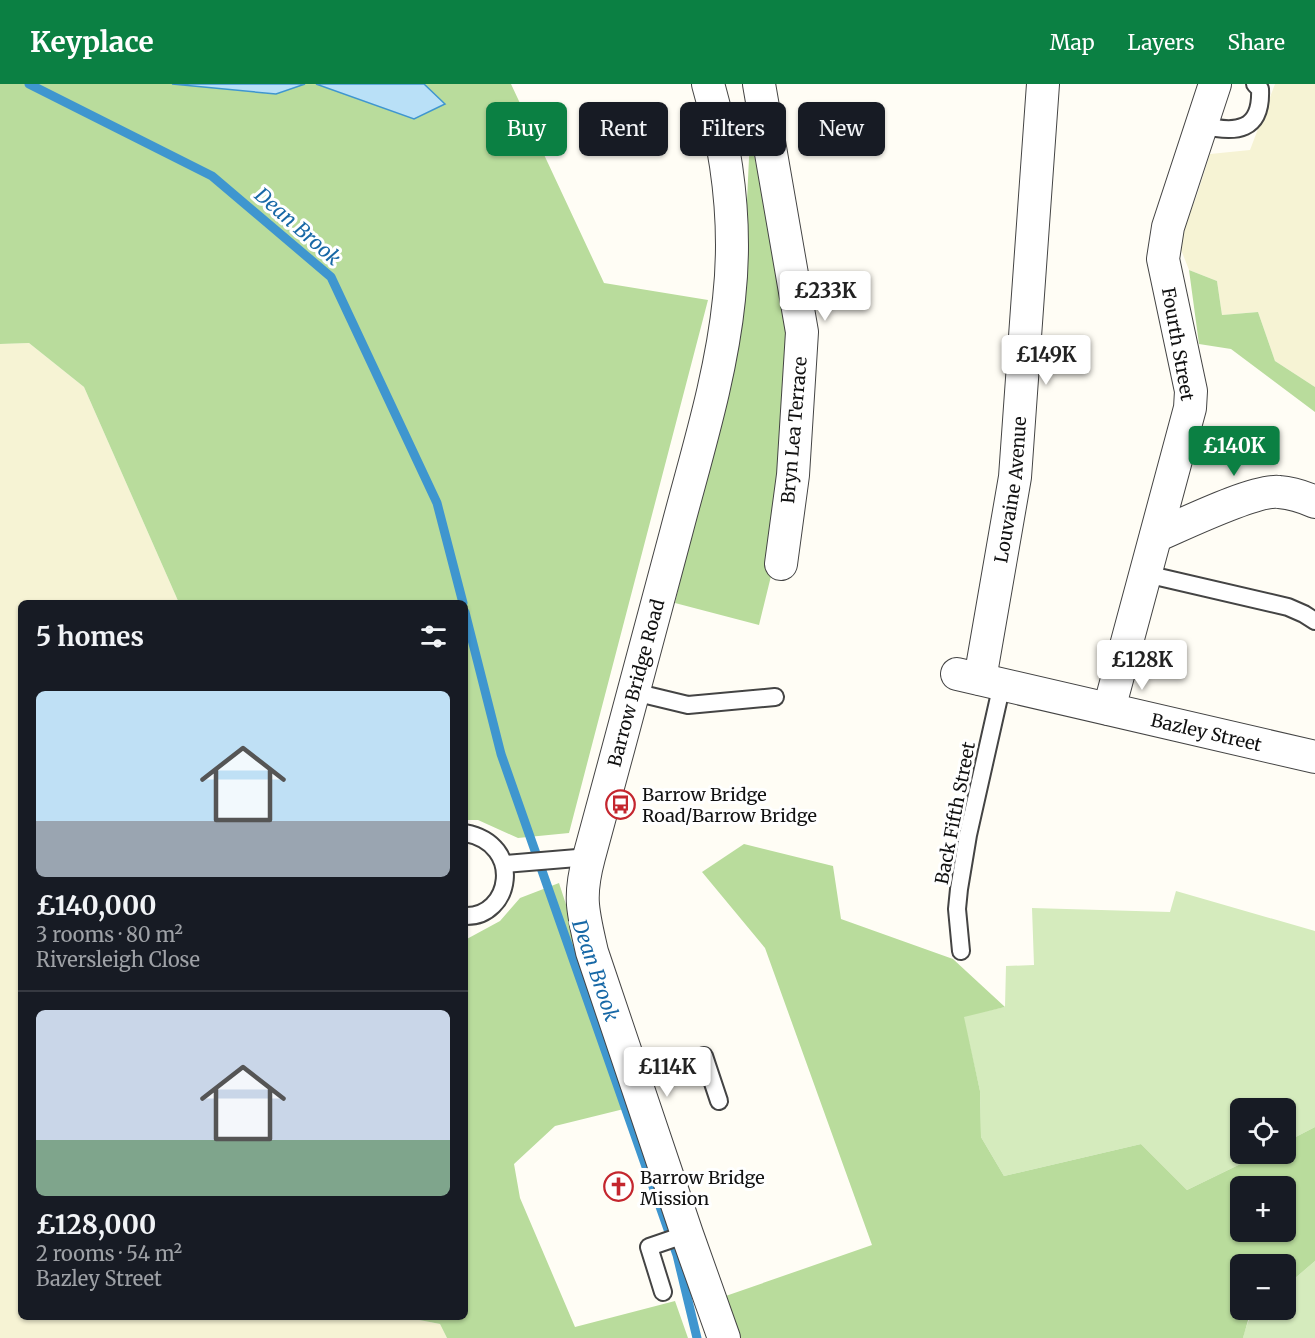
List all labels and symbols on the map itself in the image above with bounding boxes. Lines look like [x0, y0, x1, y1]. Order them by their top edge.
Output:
water label: Dean Brook [249, 181, 346, 270]
pin: £233K [783, 271, 867, 322]
street label: Fourth Street [1157, 286, 1199, 402]
pin: £149K [1004, 335, 1088, 386]
street label: Bryn Lea Terrace [776, 356, 812, 504]
street label: Louvaine Avenue [989, 416, 1031, 564]
pin: £140K [1192, 426, 1276, 477]
street label: Barrow Bridge Road [603, 596, 669, 769]
pin: £128K [1100, 640, 1184, 691]
street label: Bazley Street [1149, 708, 1264, 756]
street label: Back Fifth Street [930, 740, 980, 886]
place label: Barrow Bridge Road/Barrow Bridge [642, 783, 817, 827]
bus stop icon: Barrow Bridge Road/Barrow Bridge [605, 788, 637, 820]
water label: Dean Brook [567, 915, 625, 1024]
pin: £114K [625, 1047, 709, 1098]
place label: Barrow Bridge Mission [640, 1166, 765, 1210]
church icon: Barrow Bridge Mission [603, 1171, 635, 1203]

